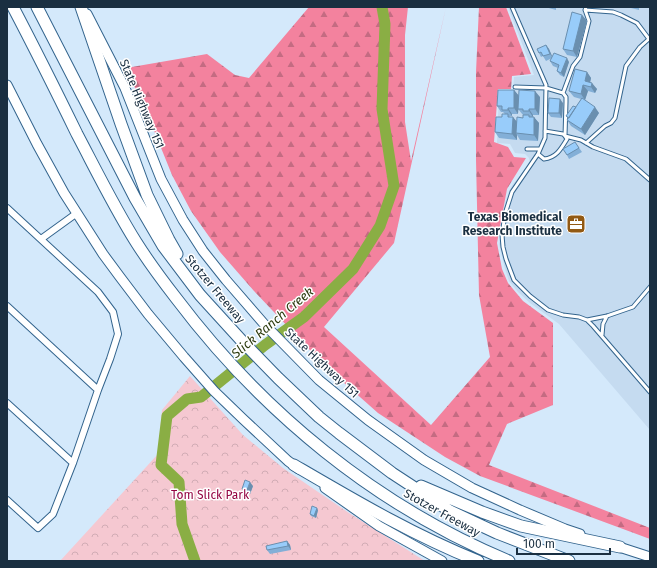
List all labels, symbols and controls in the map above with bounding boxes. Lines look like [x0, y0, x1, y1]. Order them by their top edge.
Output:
street label: State Highway 151 [117, 57, 167, 151]
place label: Texas Biomedical Research Institute [463, 210, 562, 238]
office icon: Texas Biomedical Research Institute [565, 213, 587, 235]
street label: Stotzer Freeway [182, 252, 248, 326]
water label: Slick Ranch Creek [227, 284, 316, 362]
street label: State Highway 151 [282, 325, 362, 401]
street label: Stotzer Freeway [401, 486, 483, 540]
park label: Tom Slick Park [171, 488, 250, 502]
scale bar [517, 530, 610, 556]
text: 100 m [523, 537, 555, 551]

